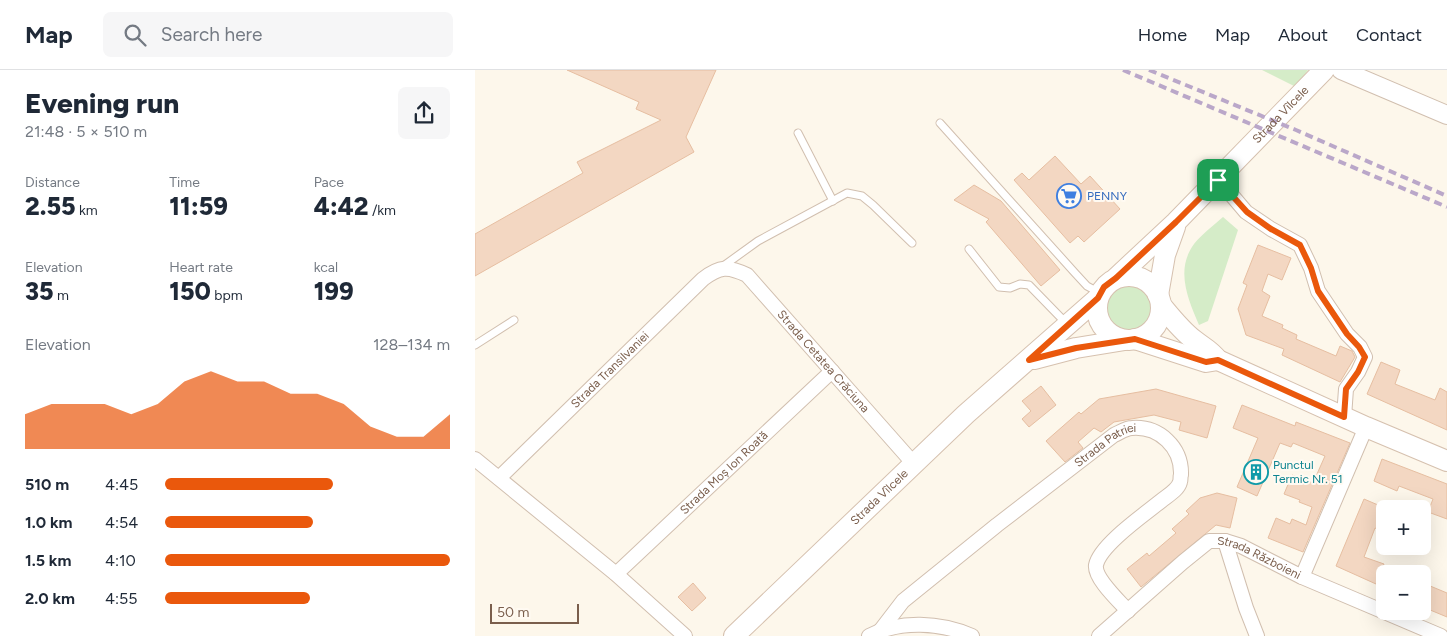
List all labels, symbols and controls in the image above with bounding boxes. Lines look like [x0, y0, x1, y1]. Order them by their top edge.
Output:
search box [103, 12, 453, 57]
text: Map [25, 20, 73, 49]
icon: search [121, 21, 149, 49]
text: Search here [161, 23, 262, 46]
text: Home [1138, 24, 1187, 46]
text: Map [1215, 24, 1250, 46]
text: About [1278, 24, 1328, 46]
text: Contact [1356, 24, 1422, 46]
street label: Strada Vîlcele [1250, 83, 1312, 146]
text: Evening run [25, 86, 179, 120]
button: share [398, 87, 450, 139]
text: 21:48 · 5 × 510 m [25, 122, 147, 141]
pin [1197, 159, 1239, 201]
icon: arrive [1204, 166, 1232, 194]
text: Distance [25, 174, 80, 191]
text: Time [169, 174, 200, 191]
text: Pace [314, 174, 344, 191]
supermarket icon: PENNY [1056, 183, 1082, 209]
place label: PENNY [1087, 189, 1128, 203]
text: 2.55 [25, 191, 76, 221]
text: 11:59 [169, 191, 228, 221]
text: 4:42 [314, 191, 368, 221]
text: km [76, 202, 98, 219]
text: /km [368, 202, 396, 219]
text: Elevation [25, 259, 83, 276]
text: Heart rate [169, 259, 233, 276]
text: kcal [314, 259, 338, 276]
text: 35 [25, 276, 54, 306]
text: 150 [169, 276, 211, 306]
text: 199 [314, 276, 354, 306]
text: m [54, 287, 69, 304]
text: bpm [211, 287, 243, 304]
street label: Strada Cetatea Crăciuna [774, 307, 872, 415]
street label: Strada Transilvaniei [568, 329, 652, 411]
text: Elevation [25, 335, 91, 354]
text: 128–134 m [373, 335, 450, 354]
street label: Strada Patriei [1071, 421, 1136, 470]
street label: Strada Moș Ion Roată [677, 428, 771, 517]
place label: Punctul Termic Nr. 51 [1273, 458, 1343, 486]
building icon: Punctul Termic Nr. 51 [1243, 459, 1269, 485]
street label: Strada Vîlcele [848, 466, 911, 528]
text: 510 m [25, 475, 69, 494]
text: 4:45 [105, 475, 138, 494]
map controls [1376, 500, 1431, 620]
button: + [1376, 500, 1431, 555]
text: 1.0 km [25, 513, 72, 532]
text: 4:54 [105, 513, 138, 532]
street label: Strada Războieni [1217, 534, 1303, 582]
text: 1.5 km [25, 551, 71, 570]
text: 4:10 [105, 551, 136, 570]
button: − [1376, 565, 1431, 620]
text: 2.0 km [25, 589, 75, 608]
text: 4:55 [105, 589, 137, 608]
scale bar [490, 601, 579, 624]
text: 50 m [497, 604, 529, 621]

